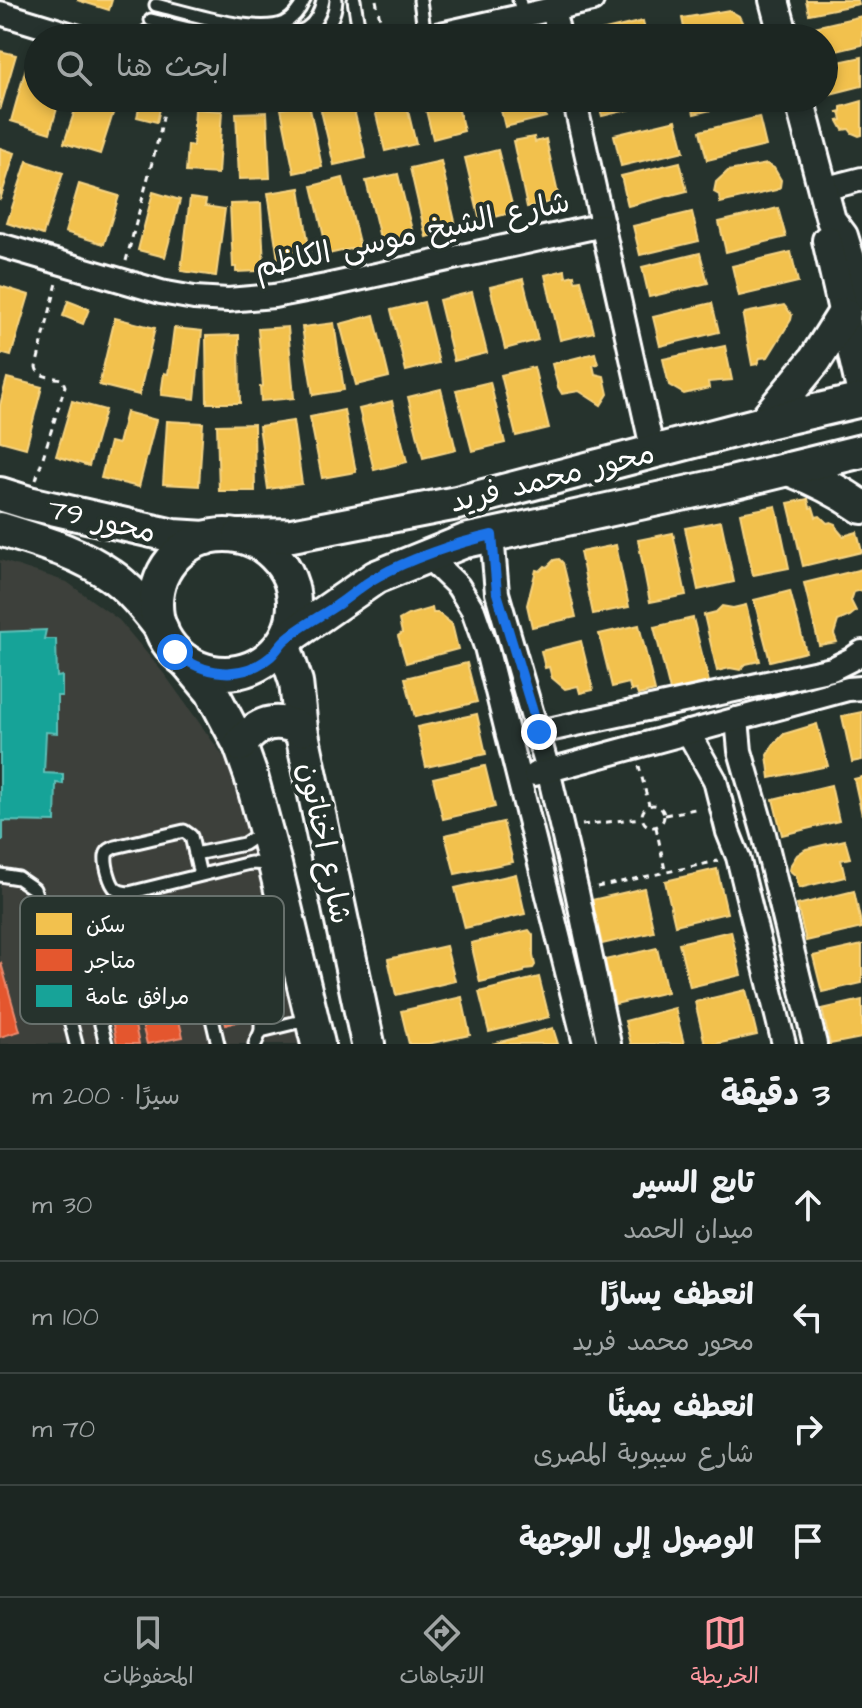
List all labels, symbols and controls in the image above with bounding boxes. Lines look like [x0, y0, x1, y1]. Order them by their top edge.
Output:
search box [24, 24, 838, 112]
icon: search [52, 46, 96, 90]
text: ابحث هنا [116, 46, 228, 88]
street label: شارع الشيخ موسى الكاظم [251, 181, 574, 289]
street label: محور محمد فريد [445, 432, 659, 524]
street label: محور 79 [43, 488, 160, 554]
route start [157, 634, 193, 670]
route end [521, 714, 557, 750]
street label: شارع اخناتون [286, 759, 362, 928]
legend [20, 896, 284, 1024]
text: سكن [86, 910, 126, 941]
text: متاجر [84, 946, 136, 977]
text: مرافق عامة [86, 982, 189, 1013]
text: 3 دقيقة [721, 1071, 830, 1119]
text: سيرًا · 200 m [32, 1078, 180, 1114]
text: تابع السير [635, 1162, 754, 1204]
icon: ahead [786, 1183, 830, 1227]
text: 30 m [32, 1187, 92, 1223]
text: ميدان الحمد [623, 1212, 754, 1248]
text: انعطف يسارًا [600, 1274, 754, 1316]
icon: left [786, 1295, 830, 1339]
text: 100 m [32, 1299, 99, 1335]
text: محور محمد فريد [572, 1324, 754, 1360]
text: انعطف يمينًا [608, 1386, 754, 1428]
icon: right [786, 1407, 830, 1451]
text: 70 m [32, 1411, 95, 1447]
text: شارع سيبوبة المصرى [533, 1436, 754, 1472]
text: الوصول إلى الوجهة [519, 1519, 754, 1561]
icon: arrive [786, 1519, 830, 1563]
tab: المحفوظات [103, 1611, 194, 1695]
tab: الاتجاهات [399, 1611, 484, 1695]
tab: الخريطة [690, 1611, 759, 1695]

